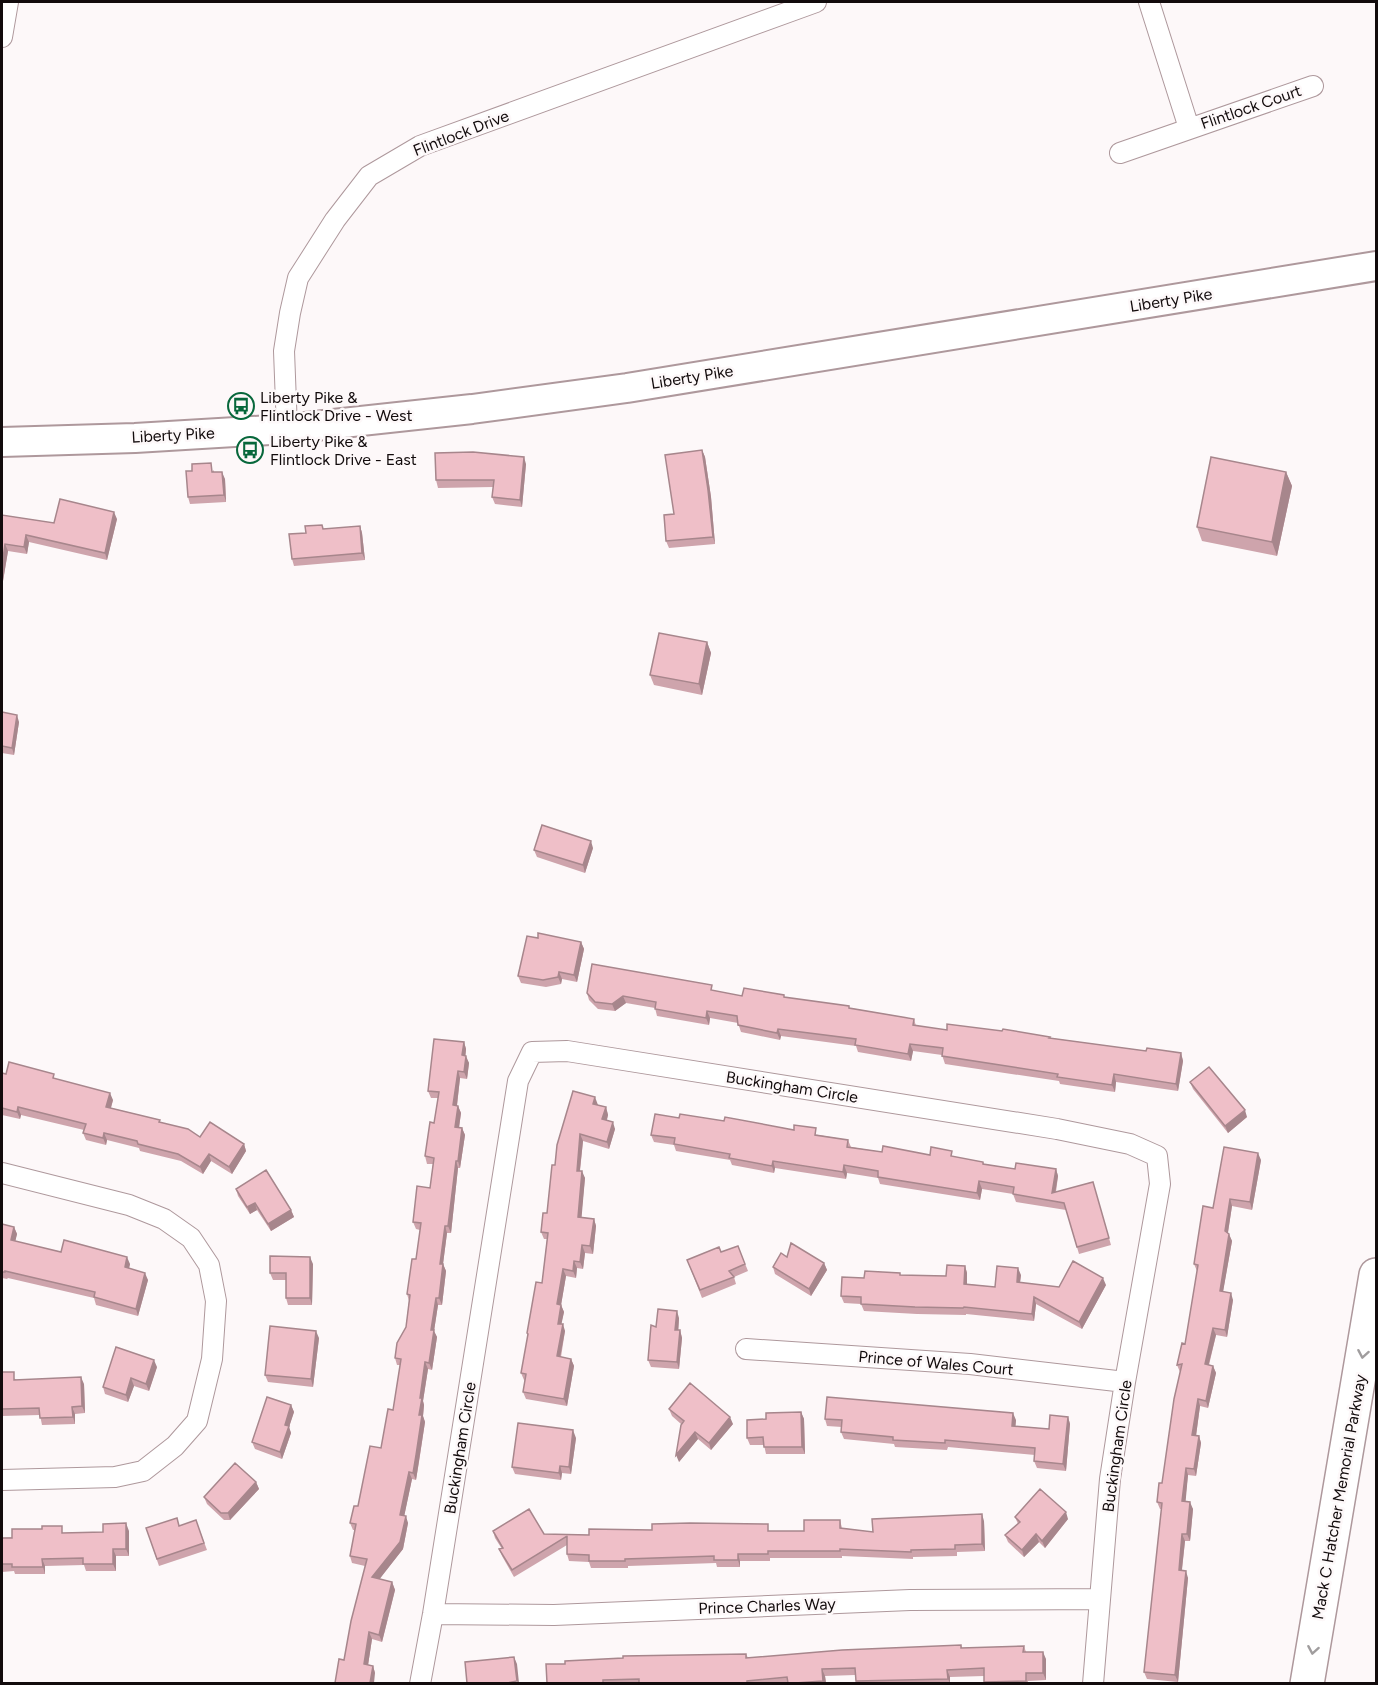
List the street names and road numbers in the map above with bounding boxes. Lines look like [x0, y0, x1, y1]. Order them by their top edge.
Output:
street label: Flintlock Court [1198, 81, 1304, 133]
street label: Flintlock Drive [410, 106, 512, 160]
street label: Liberty Pike [1128, 284, 1214, 316]
street label: Liberty Pike [649, 361, 735, 393]
street label: Liberty Pike [131, 423, 215, 447]
street label: Buckingham Circle [725, 1067, 860, 1107]
street label: Prince of Wales Court [858, 1347, 1014, 1379]
street label: Mack C Hatcher Memorial Parkway [1308, 1372, 1370, 1621]
street label: Buckingham Circle [1098, 1378, 1136, 1513]
street label: Buckingham Circle [440, 1380, 480, 1515]
street label: Prince Charles Way [698, 1594, 837, 1618]

